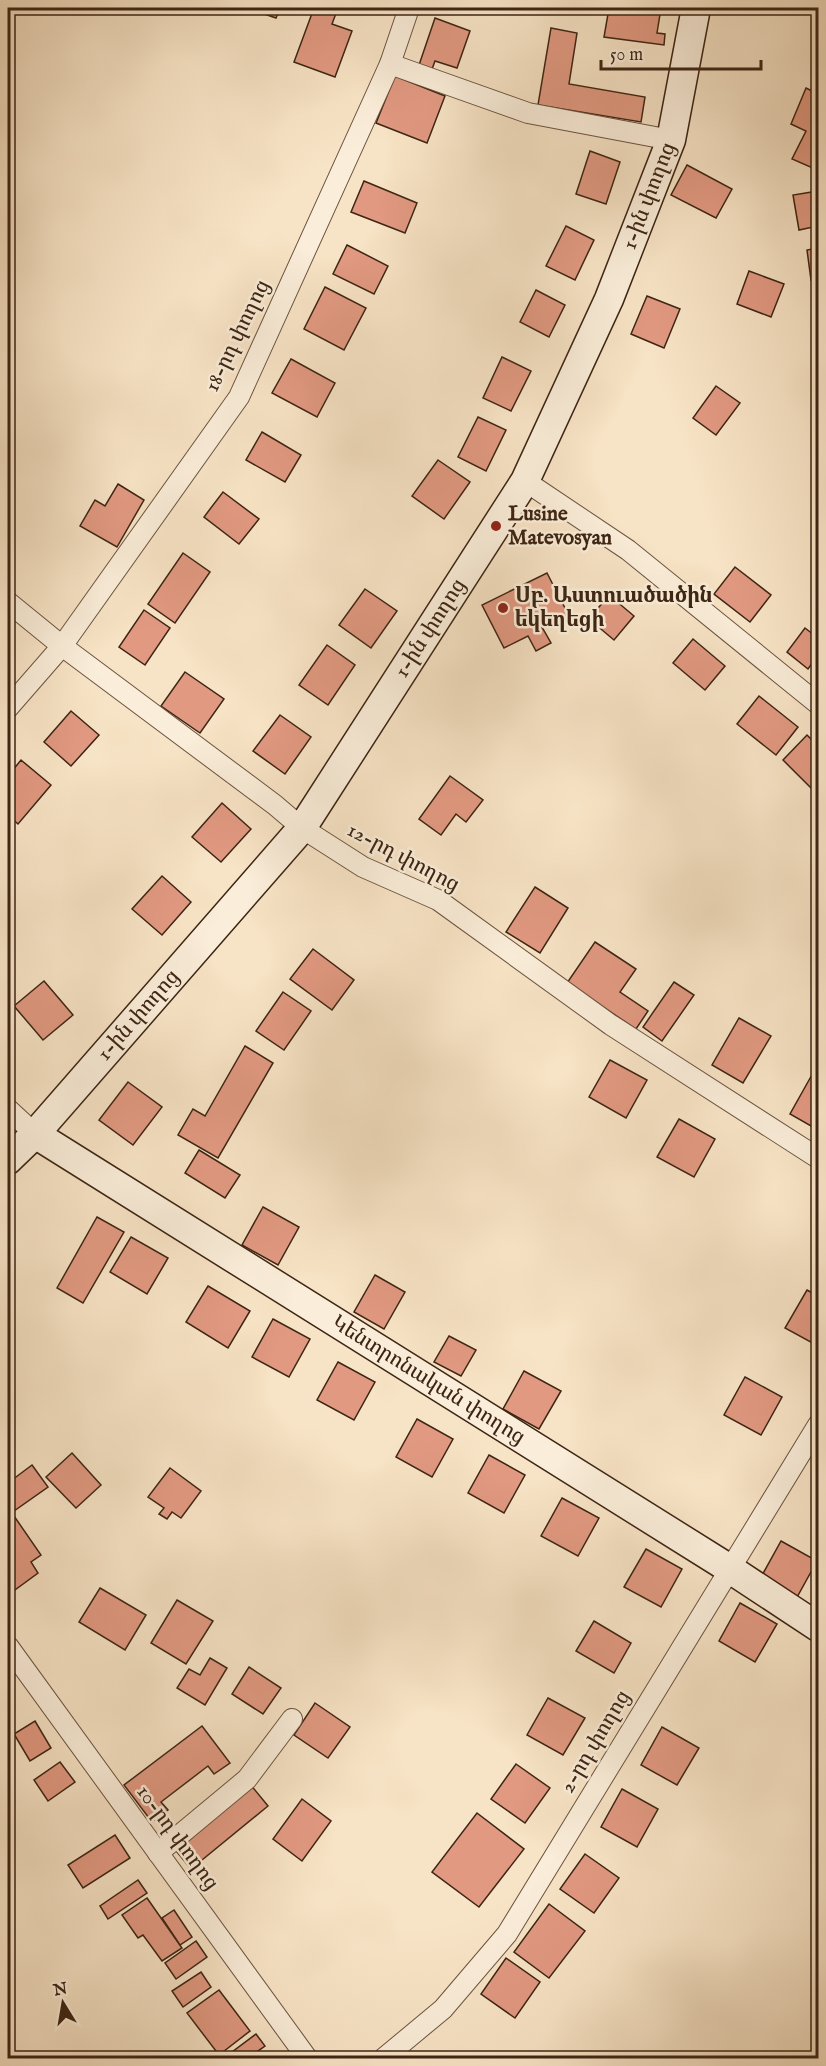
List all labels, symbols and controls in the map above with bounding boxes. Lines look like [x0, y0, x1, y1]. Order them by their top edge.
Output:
scale bar [601, 33, 762, 71]
text: 50 m [610, 44, 643, 67]
street label: 1-ին փողոց [616, 139, 682, 253]
street label: 18-րդ փողոց [199, 275, 277, 397]
place label: Lusine Matevosyan [508, 501, 612, 552]
marker: Lusine Matevosyan [489, 519, 503, 533]
street label: 1-ին փողոց [389, 574, 472, 683]
place label: Սբ. Աստուածածին եկեղեցի [515, 583, 712, 634]
marker: Սբ. Աստուածածին եկեղեցի [496, 601, 510, 615]
street label: 12-րդ փողոց [342, 817, 464, 899]
street label: 1-ին փողոց [91, 964, 186, 1067]
street label: Կենտրոնական փողոց [326, 1309, 530, 1451]
street label: 2-րդ փողոց [555, 1686, 637, 1798]
street label: 10-րդ փողոց [130, 1780, 224, 1896]
north arrow [33, 1973, 93, 2033]
text: N [51, 1979, 69, 2002]

